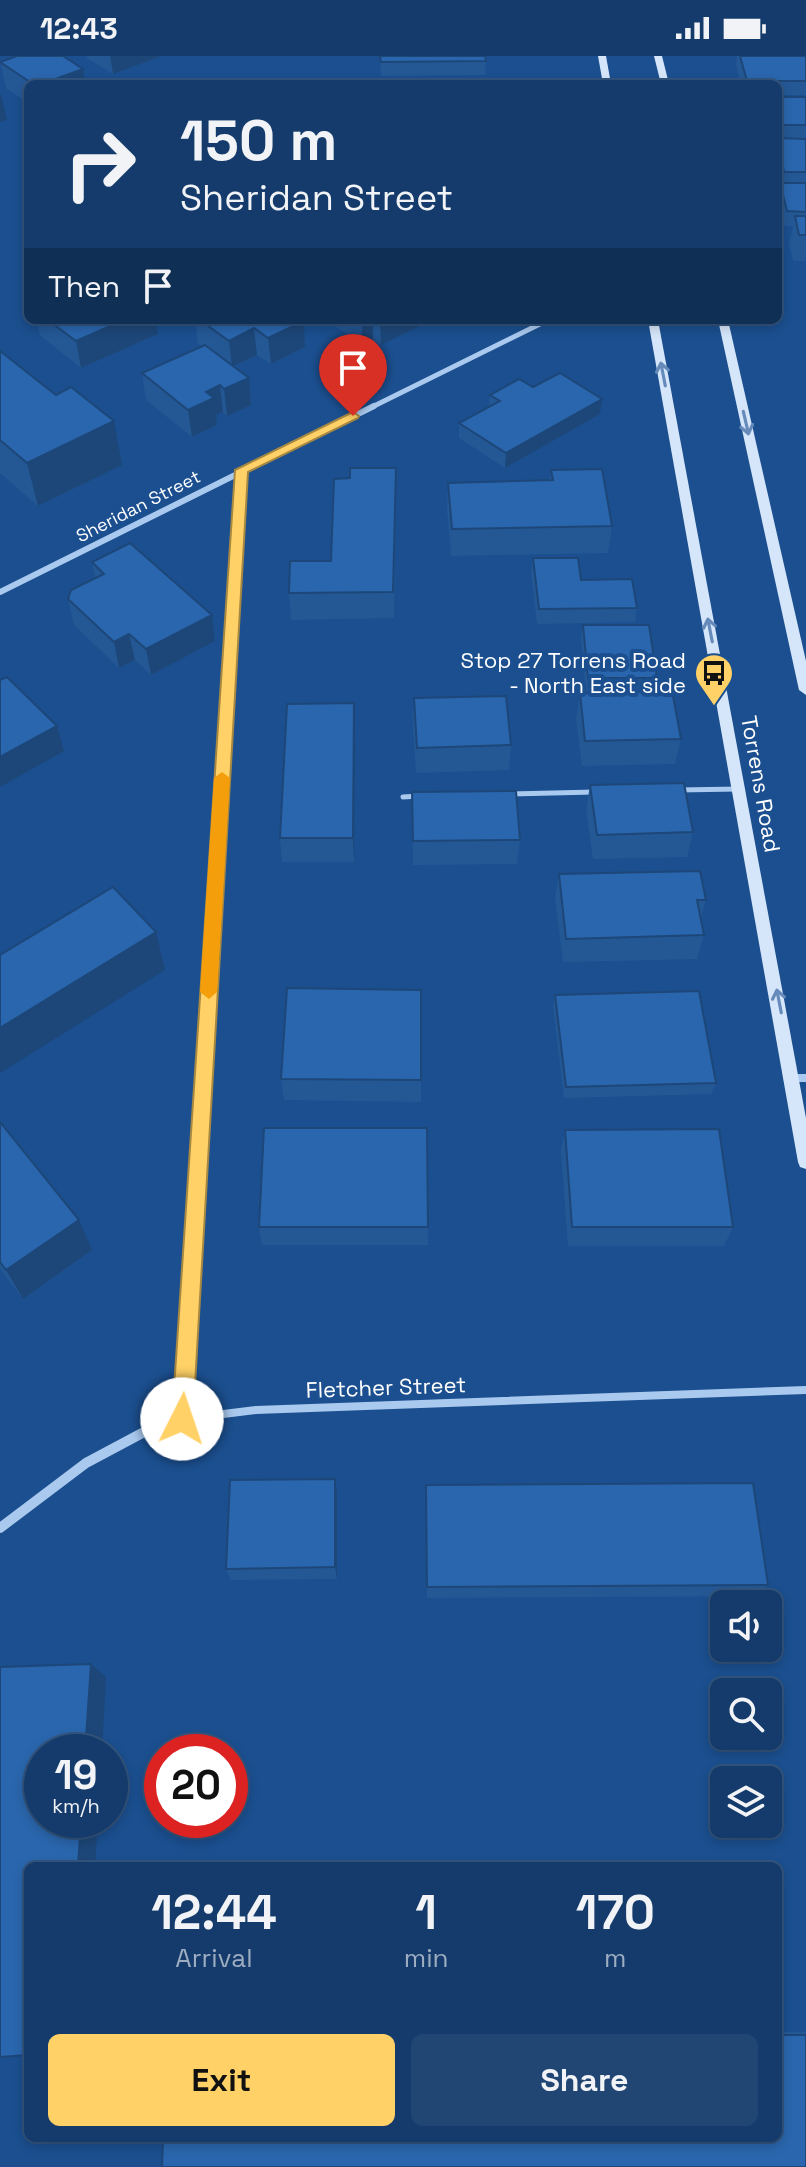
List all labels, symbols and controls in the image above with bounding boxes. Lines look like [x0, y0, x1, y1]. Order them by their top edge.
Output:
text: 12:43 [40, 9, 118, 48]
text: 150 m [180, 105, 337, 176]
icon: right [48, 112, 152, 216]
text: Sheridan Street [180, 175, 453, 221]
icon: arrive [136, 264, 180, 308]
text: Then [48, 267, 120, 306]
pin [319, 334, 387, 416]
icon: arrive [331, 346, 375, 390]
one-way arrow [655, 362, 670, 387]
one-way arrow [739, 410, 754, 436]
street label: Sheridan Street [72, 465, 204, 547]
one-way arrow [702, 617, 717, 643]
place label: Stop 27 Torrens Road - North East side [461, 646, 686, 699]
bus stop icon: Stop 27 Torrens Road - North East side [693, 652, 735, 707]
street label: Torrens Road [735, 713, 787, 855]
one-way arrow [770, 989, 785, 1014]
street label: Fletcher Street [305, 1370, 467, 1404]
position arrow [140, 1377, 224, 1461]
map controls [710, 1590, 782, 1838]
button: sound [710, 1590, 782, 1662]
button: search [710, 1678, 782, 1750]
speed limit sign: 20 [144, 1734, 248, 1838]
text: 19 [55, 1750, 97, 1801]
button: layers [710, 1766, 782, 1838]
text: km/h [52, 1793, 100, 1819]
text: 12:44 [151, 1882, 277, 1943]
text: 1 [415, 1882, 437, 1943]
text: 170 [576, 1882, 655, 1943]
text: Arrival [175, 1941, 253, 1975]
text: min [404, 1941, 449, 1975]
text: m [604, 1941, 626, 1975]
button: Exit [48, 2034, 395, 2126]
button: Share [411, 2034, 758, 2126]

